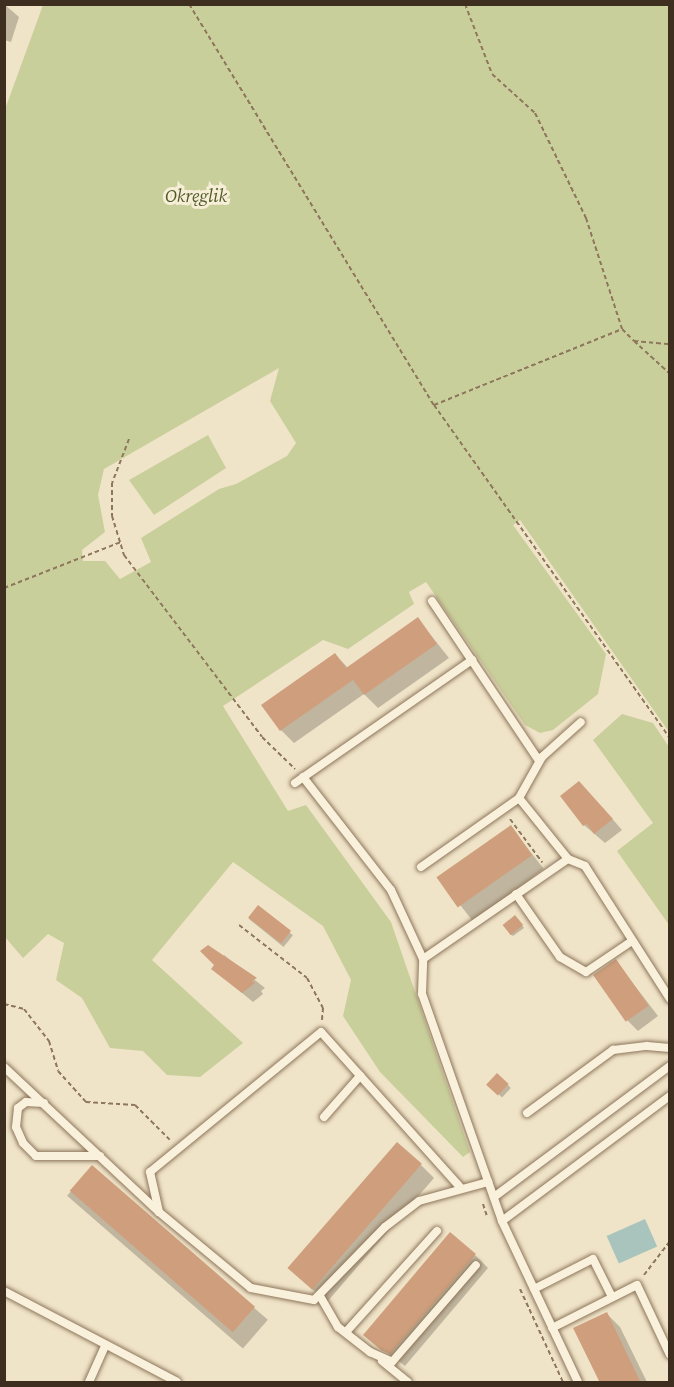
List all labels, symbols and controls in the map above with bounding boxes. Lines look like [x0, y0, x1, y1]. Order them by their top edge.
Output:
park label: Okręglik [165, 185, 227, 207]

